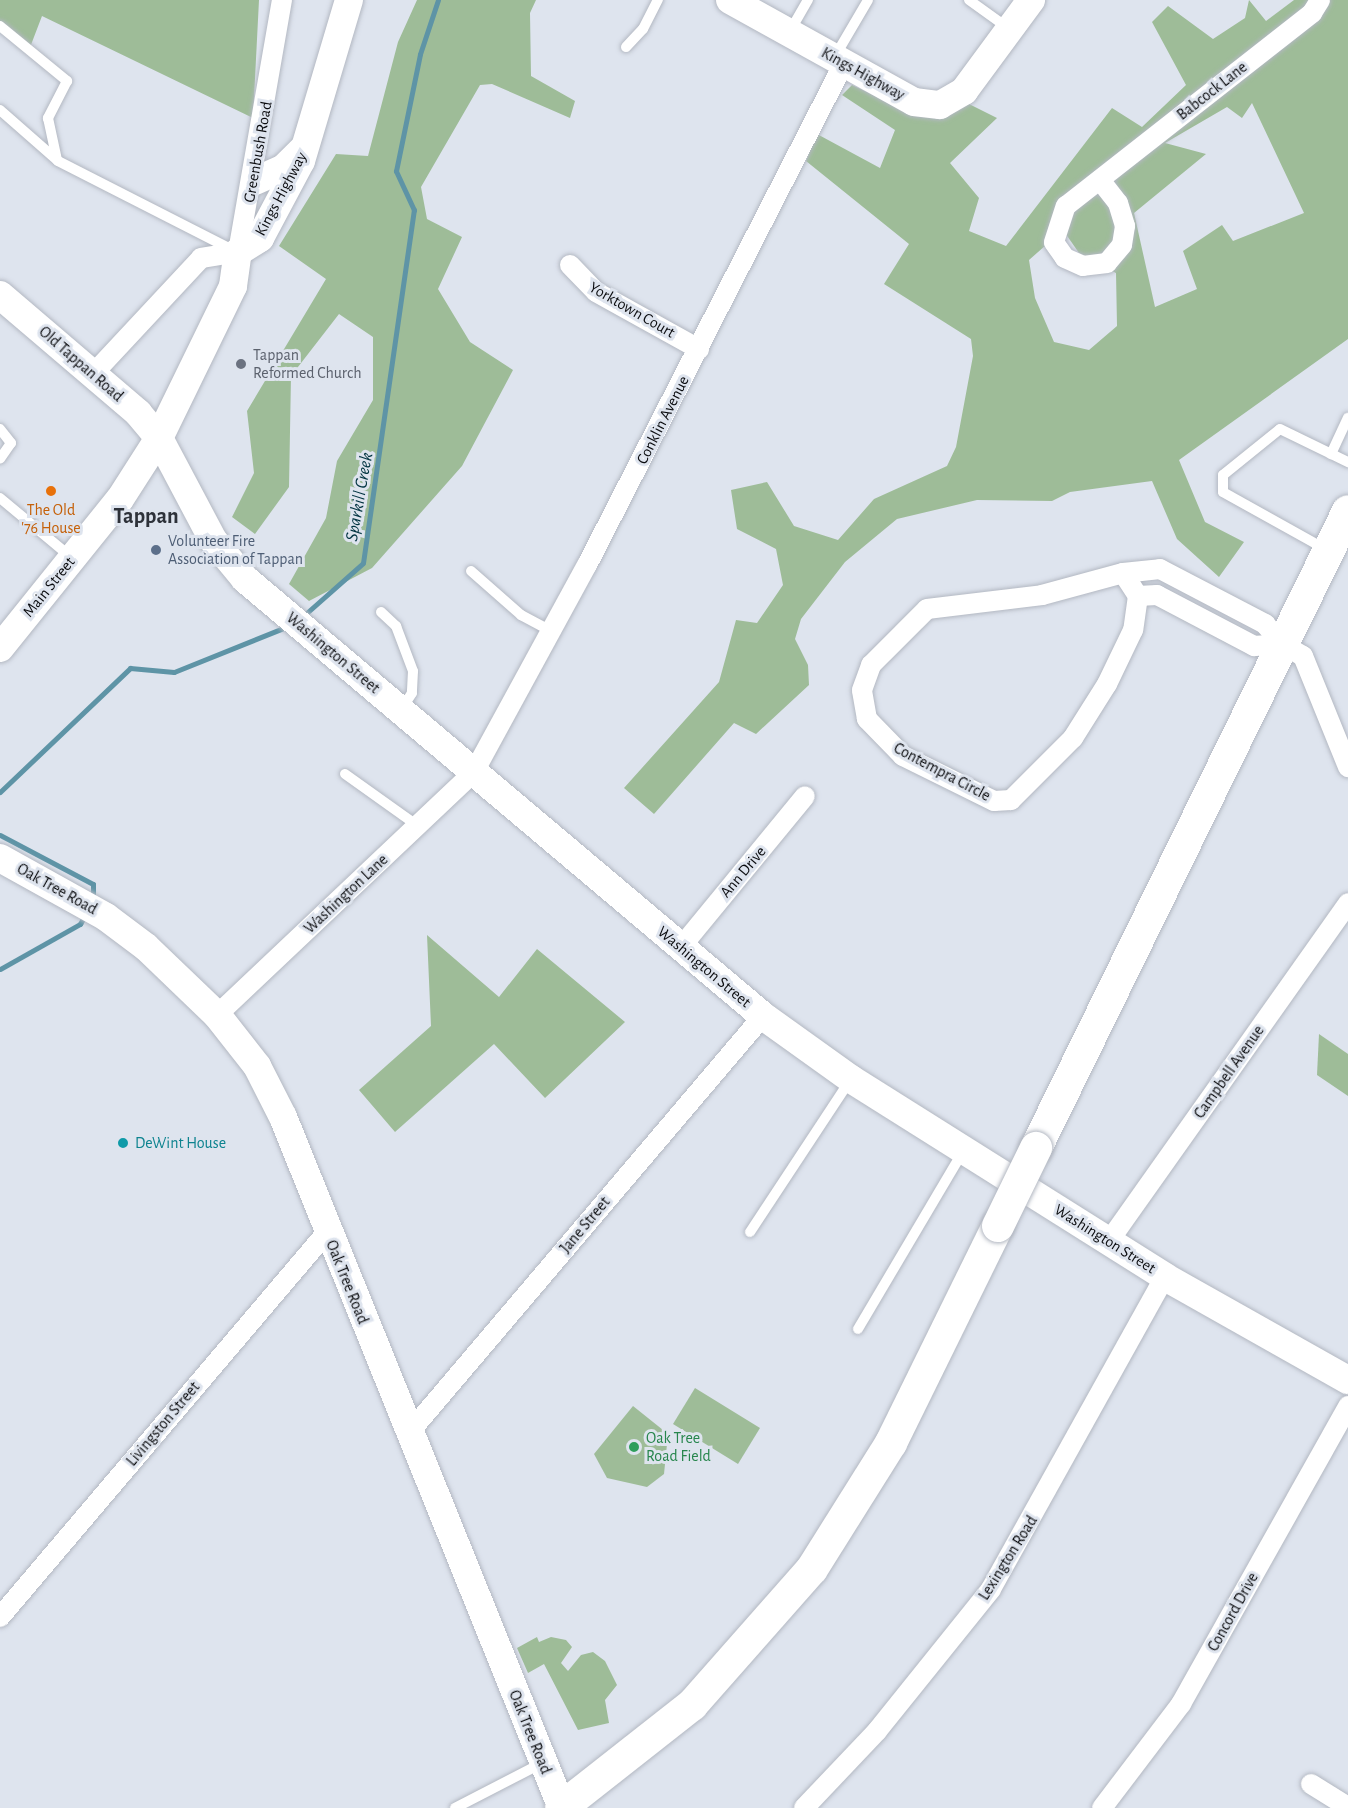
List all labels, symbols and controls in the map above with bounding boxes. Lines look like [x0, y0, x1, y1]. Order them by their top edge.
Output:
street label: Kings Highway [818, 43, 908, 105]
street label: Babcock Lane [1173, 58, 1251, 124]
street label: Greenbush Road [240, 100, 276, 204]
street label: Kings Highway [251, 149, 311, 239]
street label: Yorktown Court [586, 278, 678, 342]
street label: Old Tappan Road [35, 322, 127, 406]
place label: Tappan Reformed Church [253, 345, 361, 383]
marker: Tappan Reformed Church [234, 357, 248, 371]
street label: Conklin Avenue [633, 373, 693, 467]
water label: Sparkill Creek [342, 451, 378, 543]
marker: The Old '76 House [44, 484, 58, 498]
place label: The Old '76 House [21, 500, 81, 538]
district label: Tappan [113, 504, 179, 530]
place label: Volunteer Fire Association of Tappan [168, 531, 303, 569]
marker: Volunteer Fire Association of Tappan [149, 543, 163, 557]
street label: Main Street [19, 553, 79, 621]
street label: Washington Street [282, 608, 384, 698]
street label: Contempra Circle [890, 738, 994, 806]
street label: Ann Drive [716, 842, 770, 902]
street label: Washington Lane [300, 850, 392, 938]
street label: Oak Tree Road [14, 859, 100, 919]
street label: Washington Street [653, 922, 755, 1012]
street label: Campbell Avenue [1190, 1022, 1268, 1122]
place label: DeWint House [135, 1133, 226, 1153]
marker: DeWint House [116, 1136, 130, 1150]
street label: Jane Street [556, 1193, 614, 1257]
street label: Washington Street [1051, 1200, 1159, 1278]
street label: Oak Tree Road [321, 1237, 373, 1327]
street label: Livingston Street [122, 1378, 204, 1470]
place label: Oak Tree Road Field [646, 1428, 711, 1466]
marker: Oak Tree Road Field [627, 1440, 641, 1454]
street label: Lexington Road [974, 1512, 1042, 1604]
street label: Concord Drive [1203, 1569, 1263, 1655]
street label: Oak Tree Road [504, 1687, 556, 1777]

